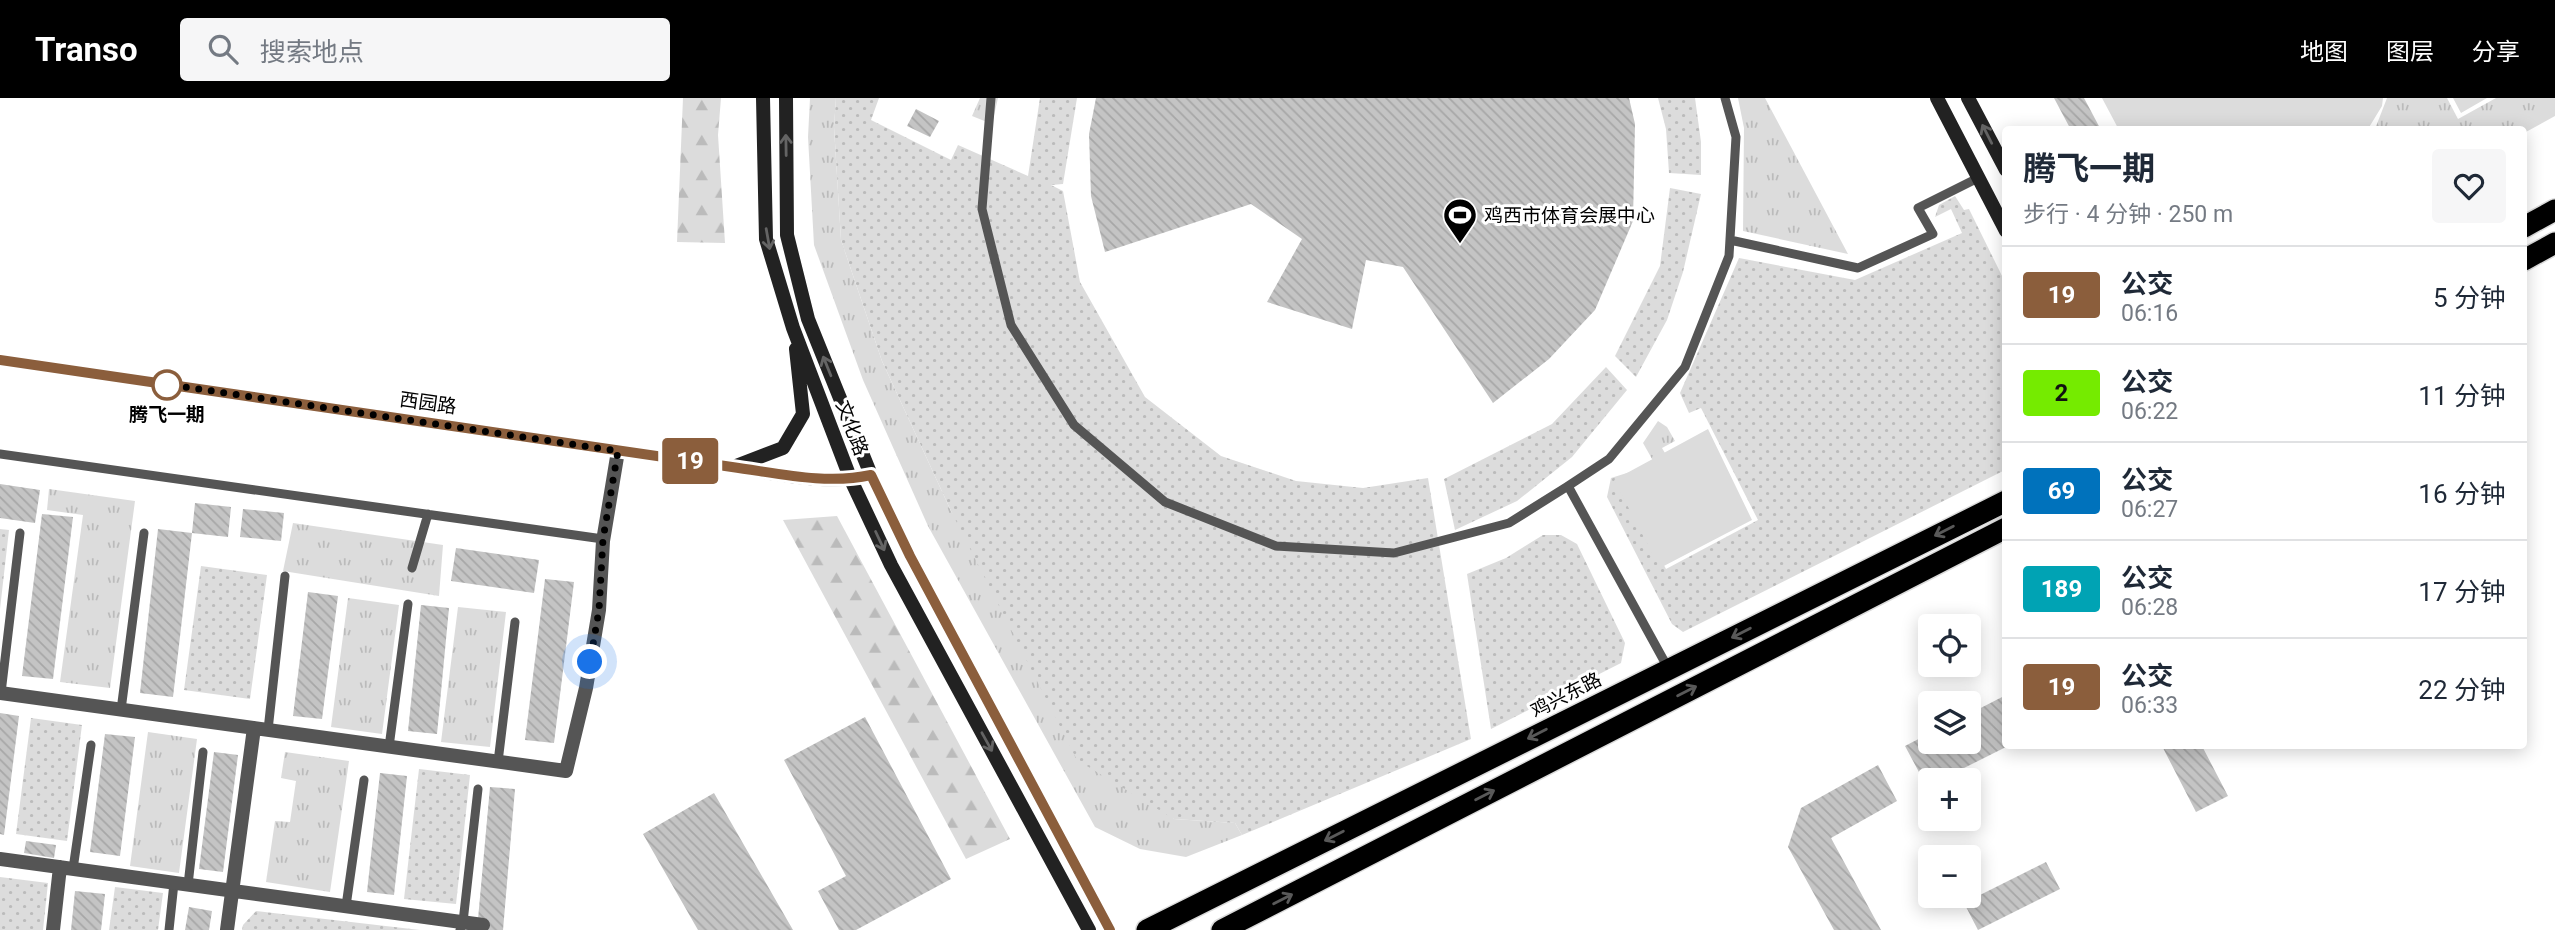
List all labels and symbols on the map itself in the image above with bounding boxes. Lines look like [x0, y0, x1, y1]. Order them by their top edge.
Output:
one-way arrow [1980, 124, 1993, 145]
one-way arrow [779, 133, 793, 156]
sports icon: 鸡西市体育会展中心 [1441, 196, 1479, 245]
place label: 鸡西市体育会展中心 [1484, 204, 1655, 227]
one-way arrow [762, 227, 775, 250]
one-way arrow [820, 355, 833, 377]
marker: 腾飞一期 [152, 370, 182, 400]
street label: 西园路 [398, 388, 458, 418]
street label: 文化路 [831, 397, 873, 459]
place label: 腾飞一期 [129, 403, 205, 426]
line badge: 19 [658, 438, 722, 484]
one-way arrow [1935, 525, 1955, 539]
one-way arrow [874, 530, 887, 551]
one-way arrow [1731, 626, 1752, 640]
your location [572, 644, 607, 679]
street label: 鸡兴东路 [1527, 667, 1605, 723]
one-way arrow [1677, 684, 1697, 698]
one-way arrow [1528, 728, 1548, 742]
one-way arrow [981, 731, 994, 752]
one-way arrow [1474, 788, 1495, 801]
one-way arrow [1324, 830, 1345, 844]
one-way arrow [1272, 891, 1293, 905]

